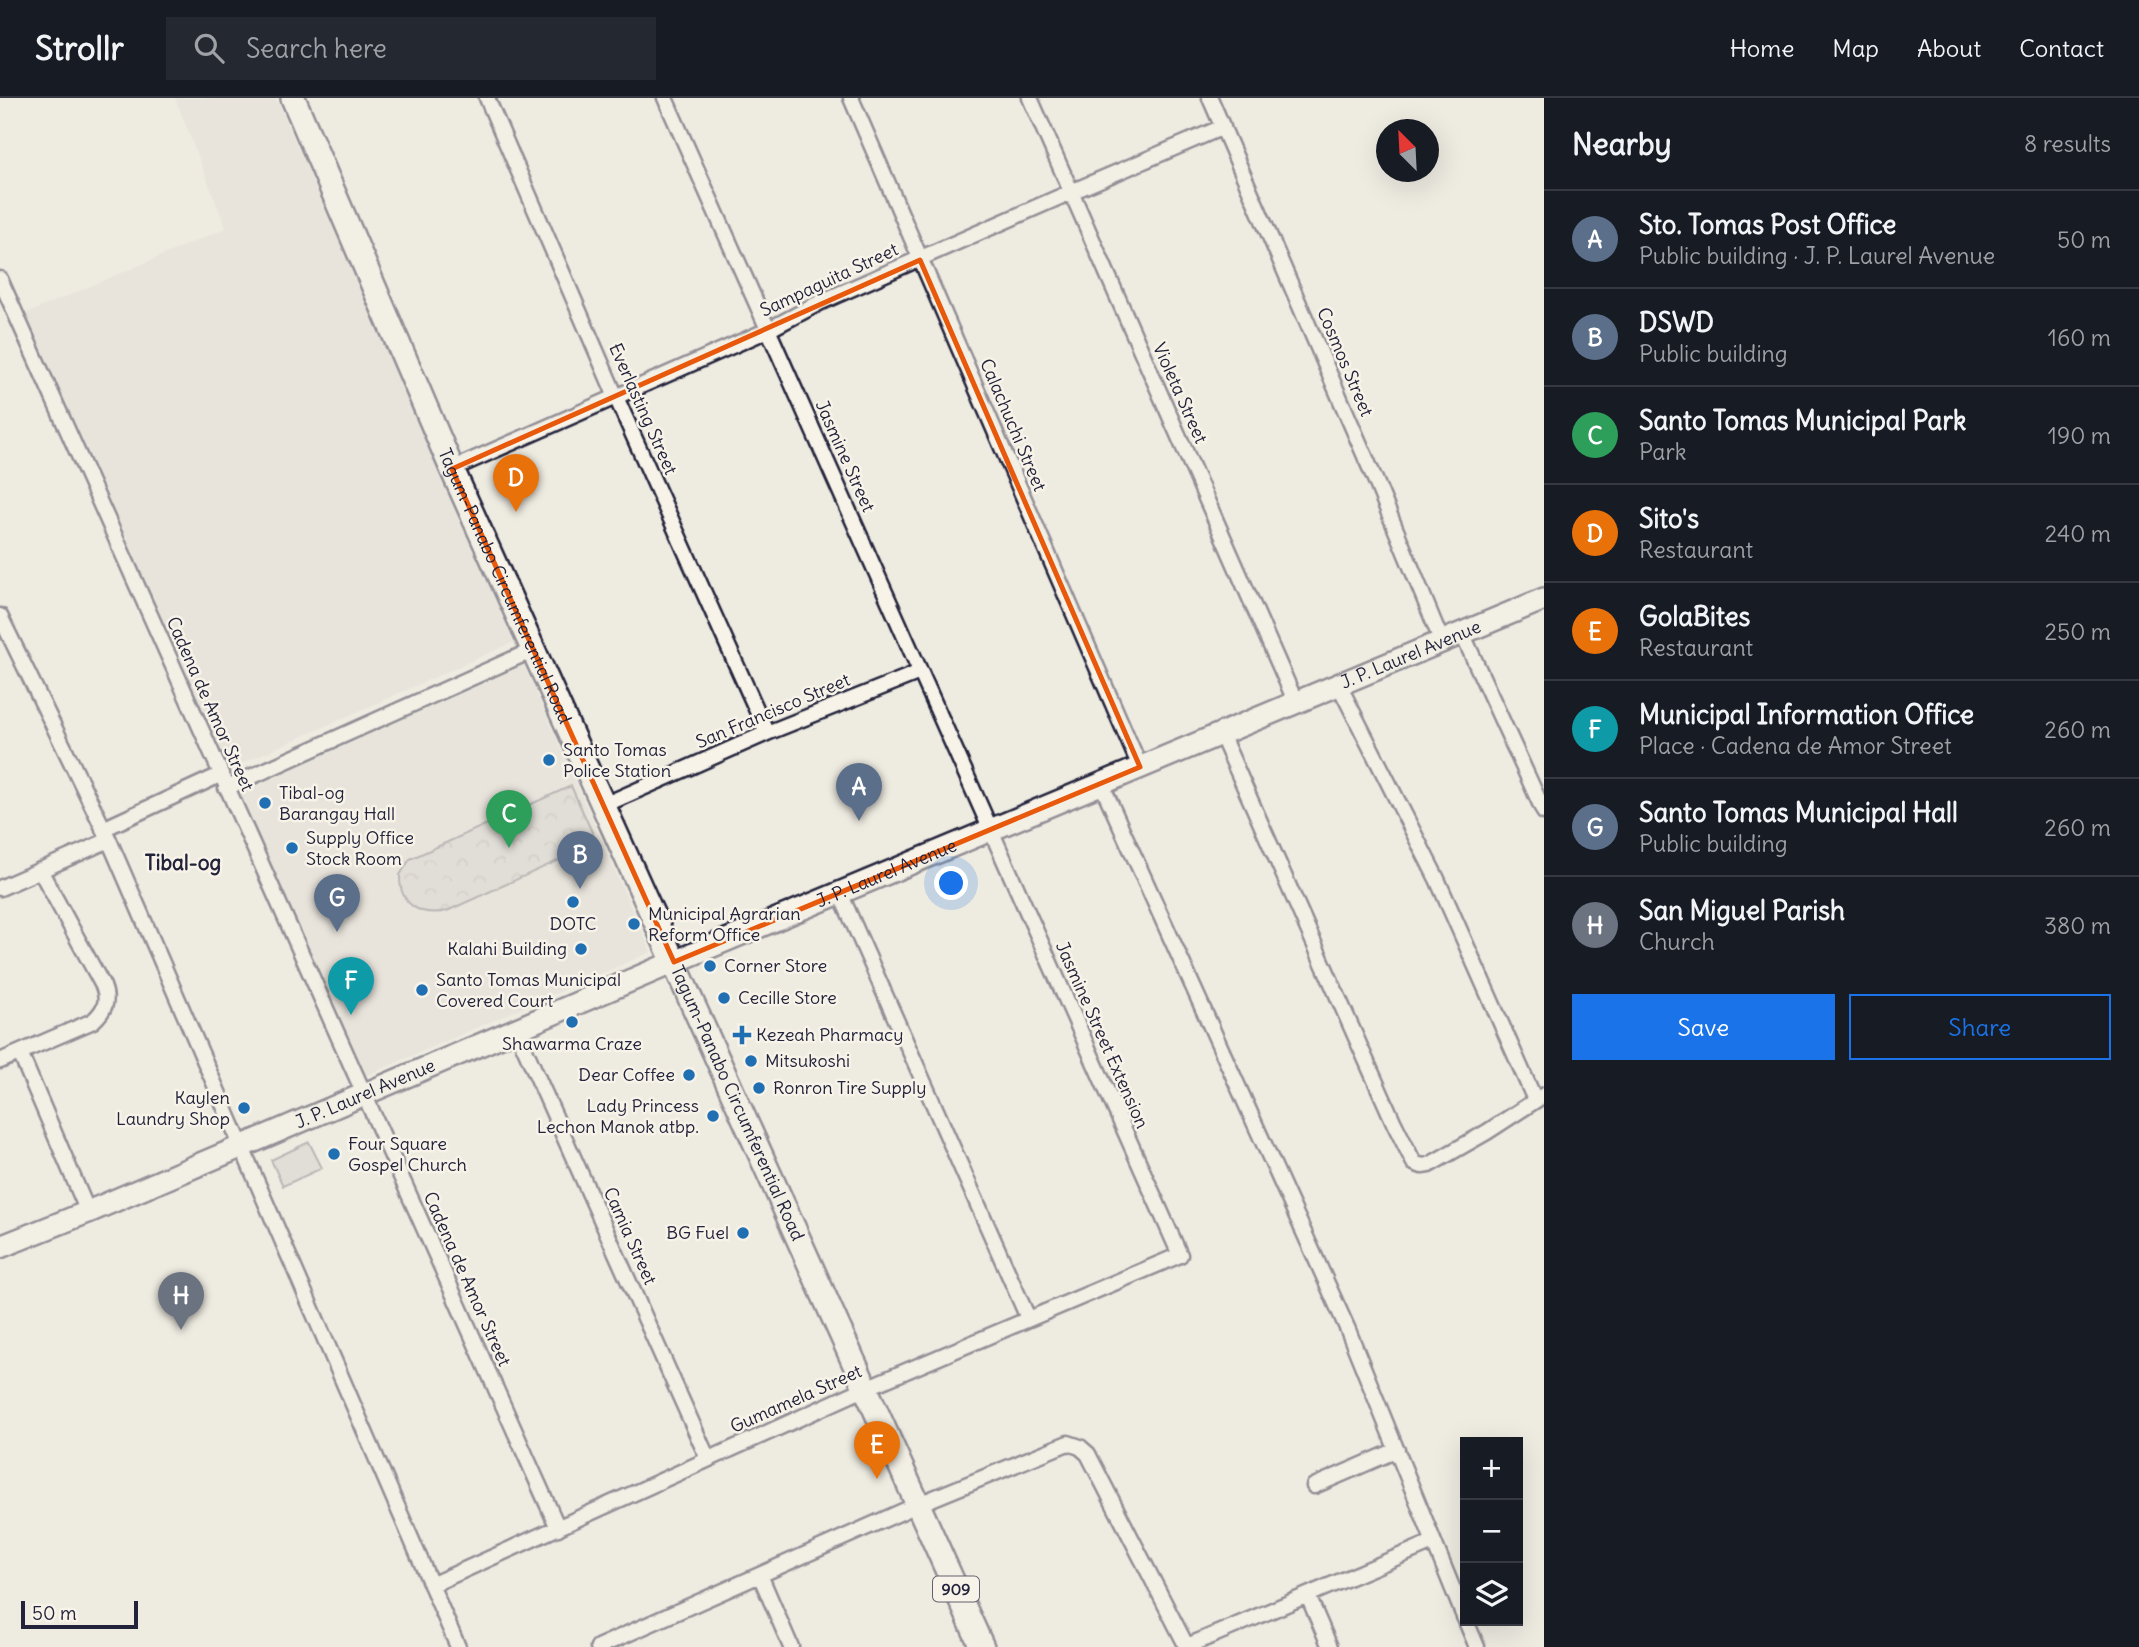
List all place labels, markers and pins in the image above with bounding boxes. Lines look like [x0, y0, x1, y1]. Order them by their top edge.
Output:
pin: D [493, 454, 539, 512]
place label: Santo Tomas Police Station [563, 738, 671, 782]
marker: Santo Tomas Police Station [541, 752, 557, 768]
pin: A [836, 763, 882, 821]
place label: Tibal-og Barangay Hall [279, 781, 395, 825]
pin: C [486, 790, 532, 848]
marker: Tibal-og Barangay Hall [257, 795, 273, 811]
place label: Supply Office Stock Room [306, 826, 414, 870]
pin: B [557, 831, 603, 889]
marker: Supply Office Stock Room [284, 840, 300, 856]
pin: G [314, 874, 360, 932]
marker: DOTC [565, 894, 581, 910]
place label: Municipal Agrarian Reform Office [648, 902, 801, 946]
place label: DOTC [550, 912, 597, 935]
marker: Municipal Agrarian Reform Office [626, 916, 642, 932]
place label: Kalahi Building [447, 937, 567, 960]
marker: Kalahi Building [573, 941, 589, 957]
place label: Corner Store [724, 954, 827, 977]
pin: F [328, 957, 374, 1015]
marker: Corner Store [702, 958, 718, 974]
place label: Santo Tomas Municipal Covered Court [436, 968, 621, 1012]
marker: Santo Tomas Municipal Covered Court [414, 982, 430, 998]
place label: Cecille Store [738, 986, 837, 1009]
marker: Cecille Store [716, 990, 732, 1006]
marker: Shawarma Craze [564, 1014, 580, 1030]
place label: Kezeah Pharmacy [756, 1023, 904, 1046]
marker: Kezeah Pharmacy [734, 1027, 750, 1043]
place label: Shawarma Craze [502, 1032, 642, 1055]
place label: Mitsukoshi [765, 1049, 850, 1072]
marker: Mitsukoshi [743, 1053, 759, 1069]
place label: Dear Coffee [578, 1063, 675, 1086]
marker: Dear Coffee [681, 1067, 697, 1083]
place label: Ronron Tire Supply [773, 1076, 926, 1099]
marker: Ronron Tire Supply [751, 1080, 767, 1096]
place label: Kaylen Laundry Shop [116, 1086, 230, 1130]
place label: Lady Princess Lechon Manok atbp. [537, 1094, 699, 1138]
marker: Kaylen Laundry Shop [236, 1100, 252, 1116]
marker: Lady Princess Lechon Manok atbp. [705, 1108, 721, 1124]
place label: Four Square Gospel Church [348, 1132, 467, 1176]
marker: Four Square Gospel Church [326, 1146, 342, 1162]
place label: BG Fuel [666, 1221, 729, 1244]
marker: BG Fuel [735, 1225, 751, 1241]
pin: H [158, 1272, 204, 1330]
pin: E [854, 1421, 900, 1479]

